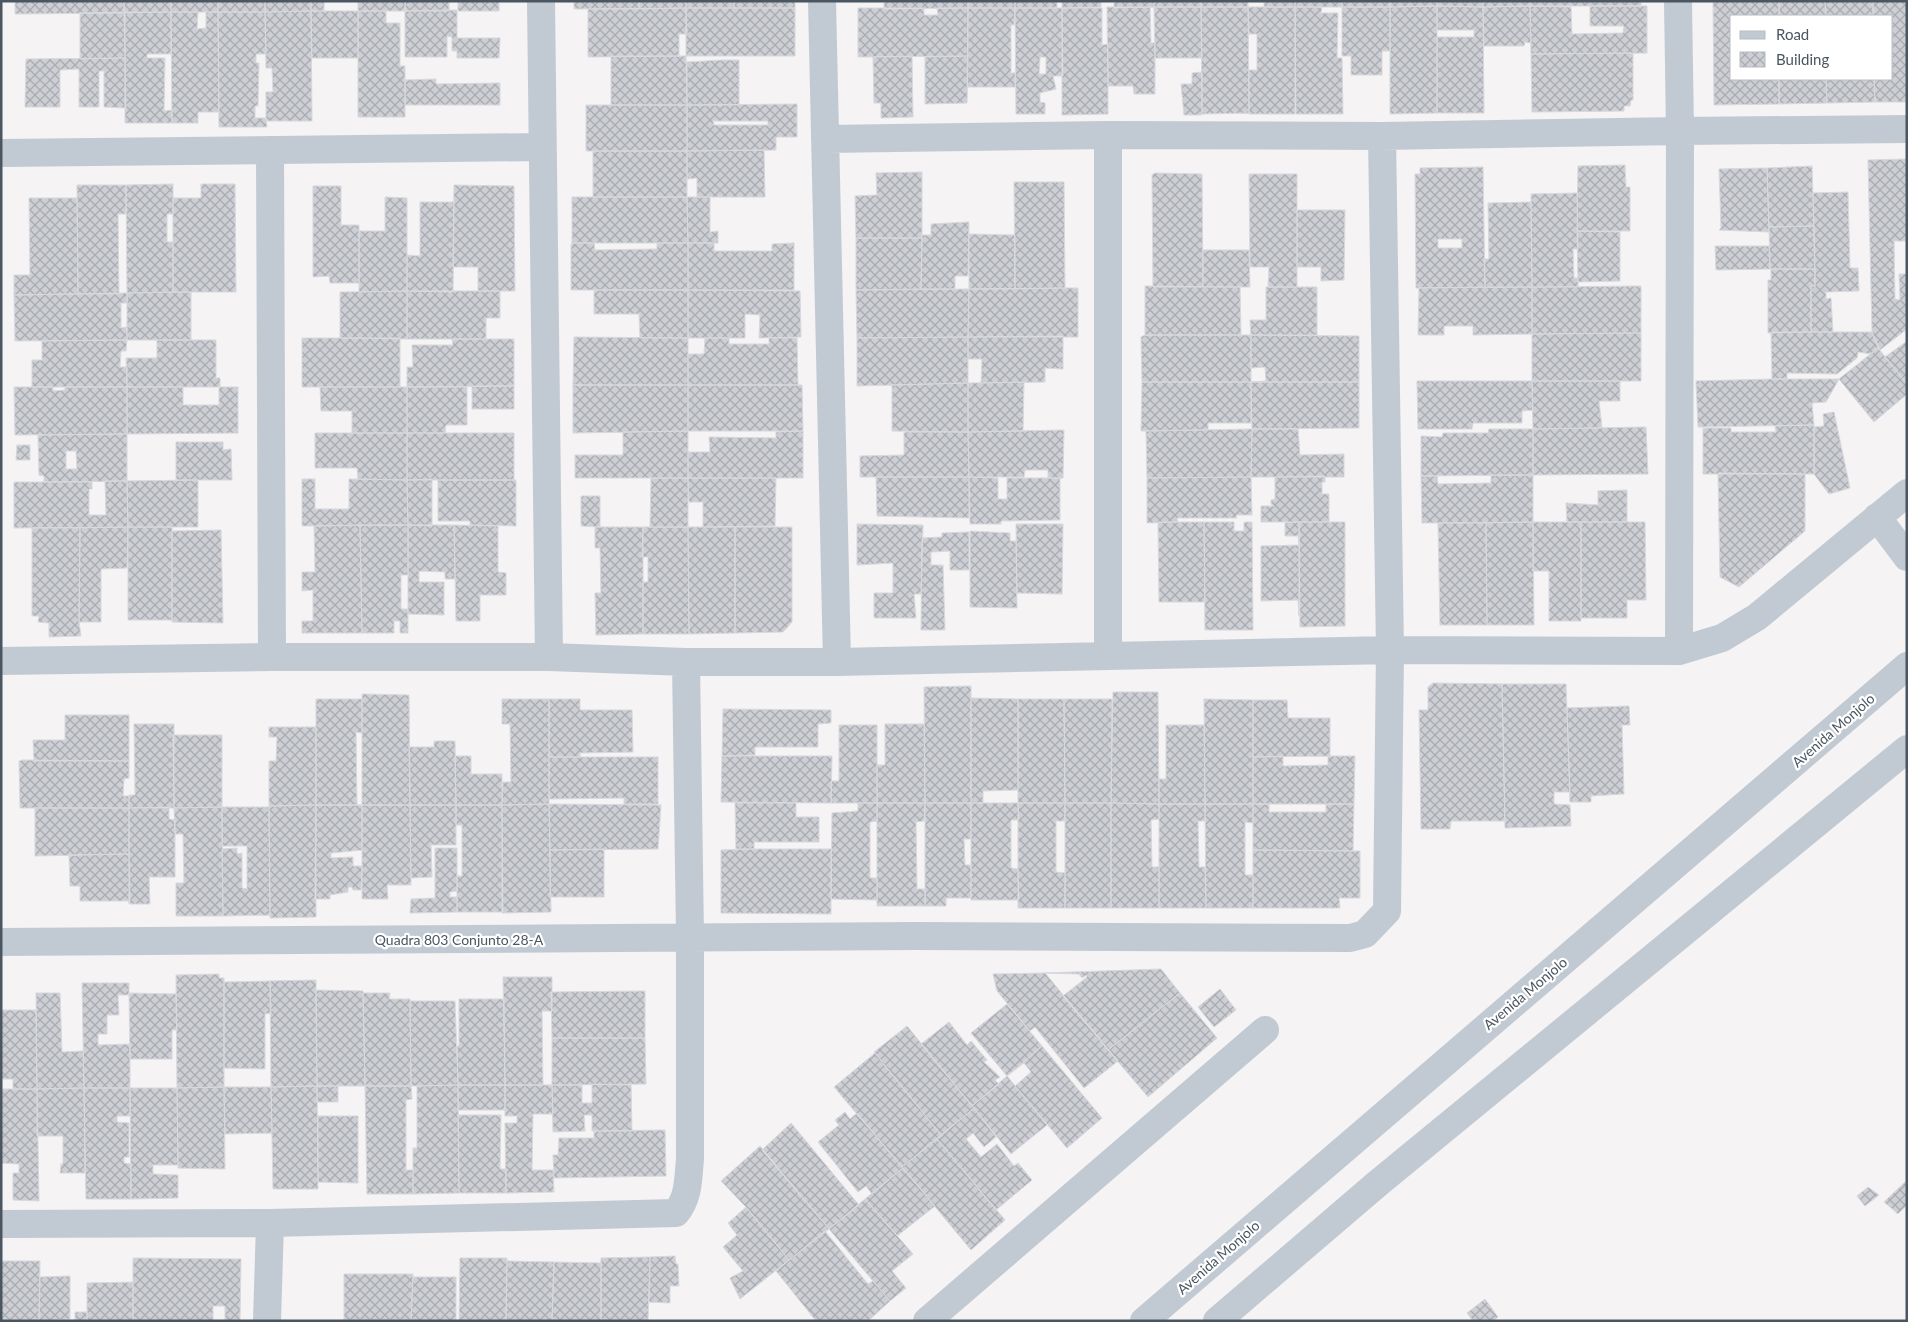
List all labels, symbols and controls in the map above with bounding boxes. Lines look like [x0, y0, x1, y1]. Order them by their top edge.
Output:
legend [1730, 15, 1893, 80]
text: Road [1776, 25, 1809, 43]
text: Building [1776, 50, 1829, 68]
street label: Avenida Monjolo [1788, 689, 1878, 771]
street label: Quadra 803 Conjunto 28-A [375, 931, 544, 948]
street label: Avenida Monjolo [1480, 953, 1570, 1033]
street label: Avenida Monjolo [1173, 1216, 1263, 1298]

